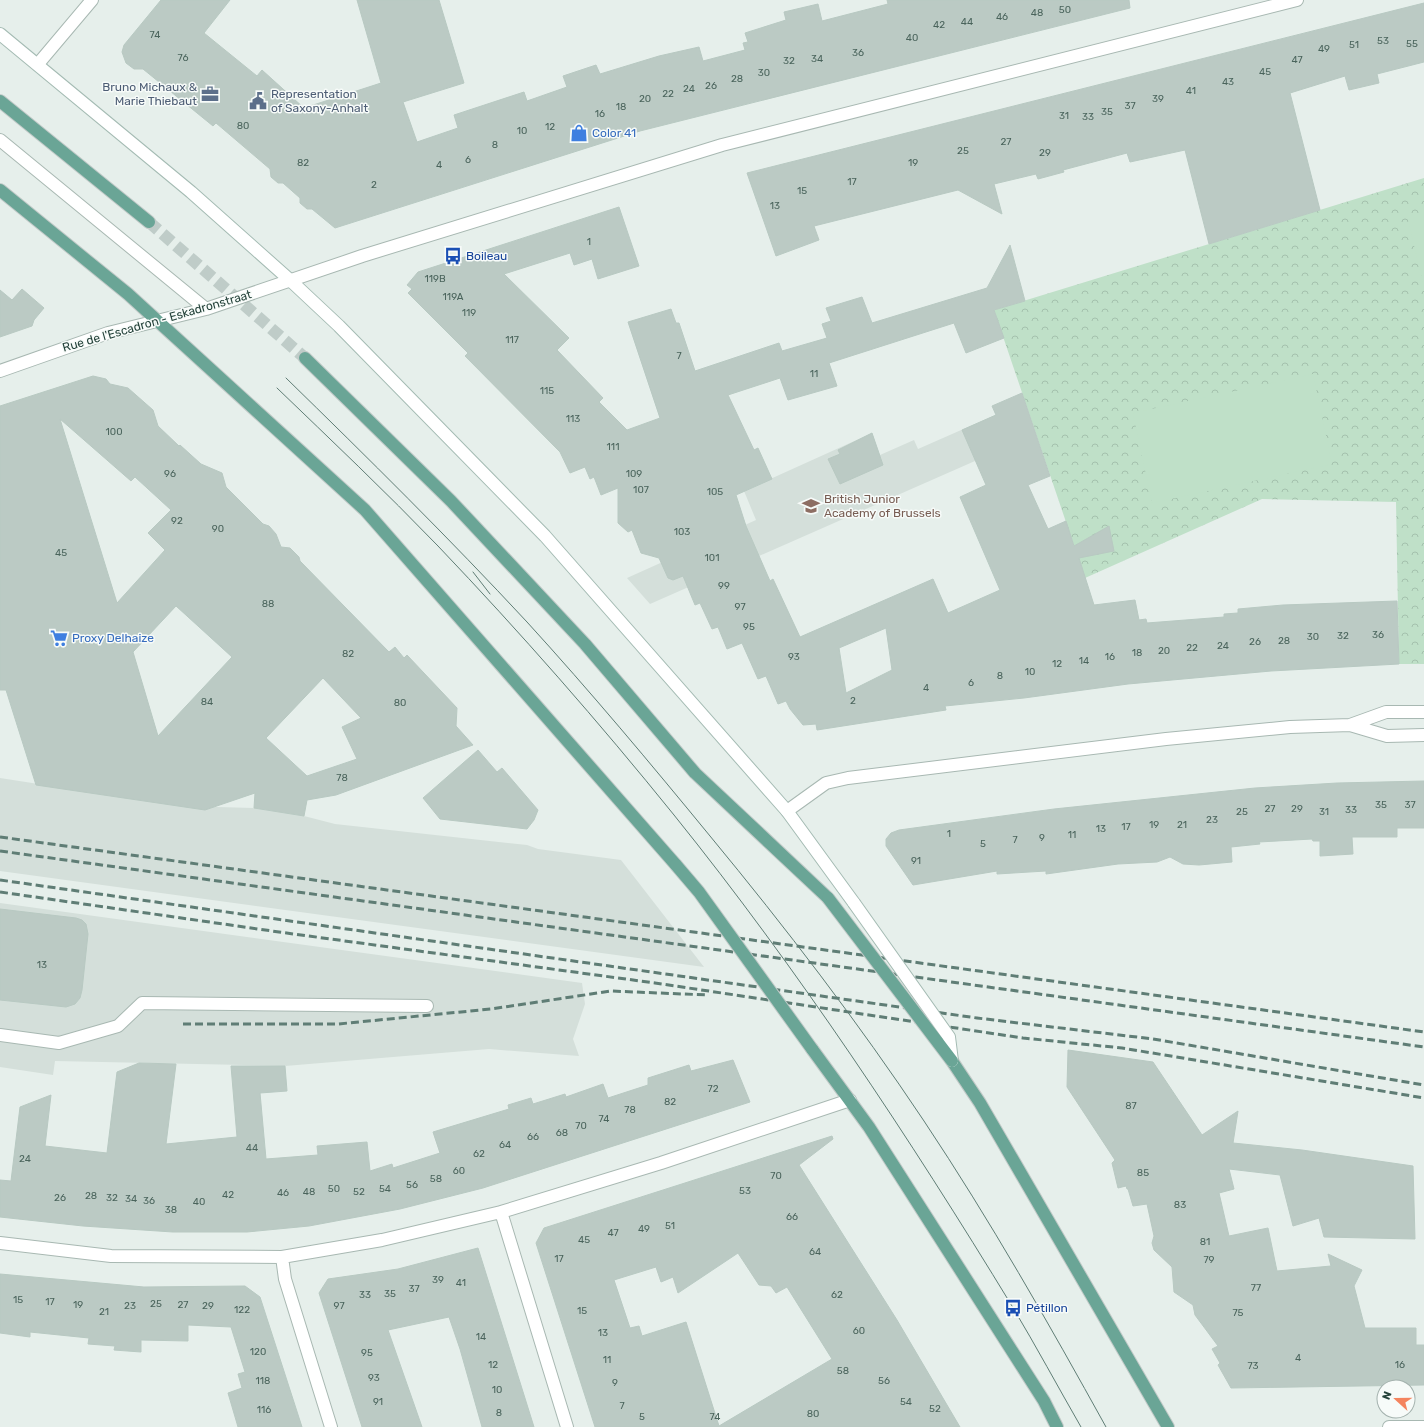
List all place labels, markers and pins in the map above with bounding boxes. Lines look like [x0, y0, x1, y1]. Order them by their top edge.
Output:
place label: Bruno Michaux & Marie Thiebaut [102, 80, 198, 108]
office icon: Bruno Michaux & Marie Thiebaut [200, 84, 220, 104]
place label: Representation of Saxony-Anhalt [271, 87, 368, 115]
public building icon: Representation of Saxony-Anhalt [248, 91, 268, 111]
shop icon: Color 41 [569, 123, 589, 143]
place label: Color 41 [592, 126, 636, 140]
bus stop icon: Boileau [443, 246, 463, 266]
place label: Boileau [466, 249, 507, 263]
place label: British Junior Academy of Brussels [824, 492, 941, 520]
school or university icon: British Junior Academy of Brussels [801, 496, 821, 516]
supermarket icon: Proxy Delhaize [49, 628, 69, 648]
place label: Proxy Delhaize [72, 631, 154, 645]
bus stop icon: Pétillon [1003, 1298, 1023, 1318]
place label: Pétillon [1026, 1301, 1068, 1315]

